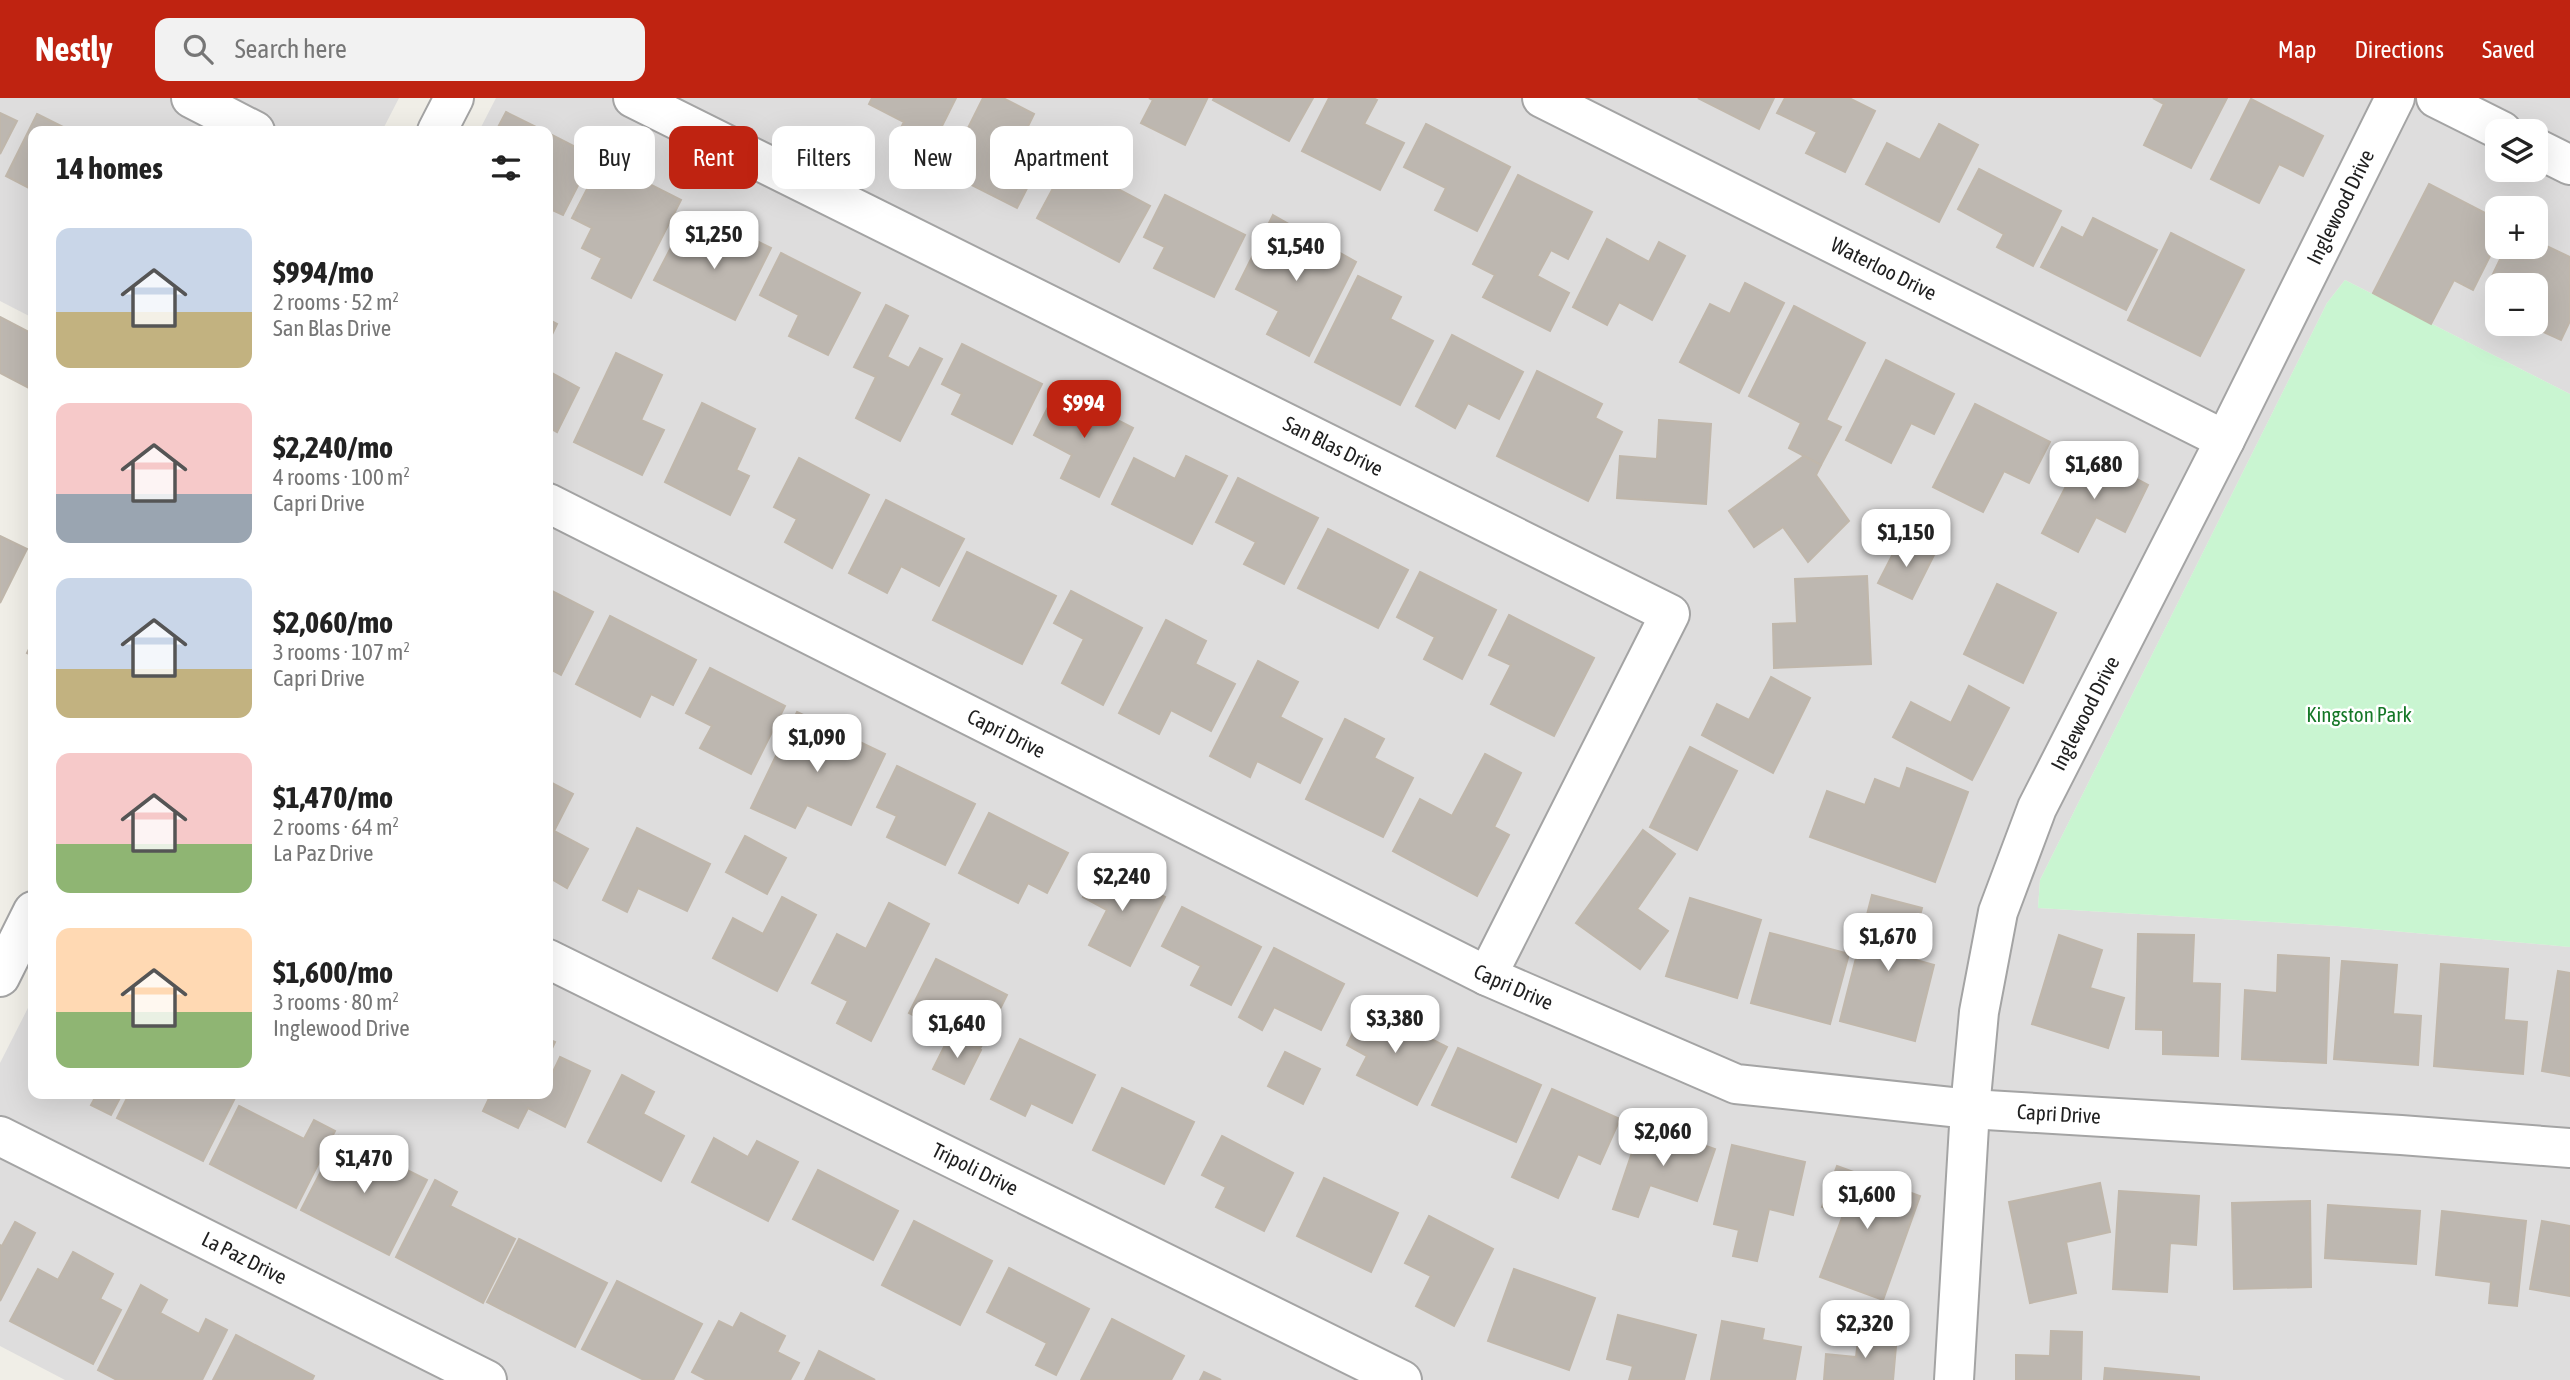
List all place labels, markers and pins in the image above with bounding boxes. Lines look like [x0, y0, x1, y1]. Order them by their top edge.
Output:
pin: $1,250 [657, 212, 771, 271]
pin: $1,540 [1239, 223, 1353, 283]
pin: $994 [1043, 380, 1125, 440]
pin: $1,680 [2037, 442, 2151, 501]
pin: $1,150 [1849, 510, 1963, 569]
pin: $1,090 [760, 714, 874, 774]
pin: $2,240 [1065, 854, 1179, 913]
pin: $1,670 [1831, 914, 1945, 973]
pin: $3,380 [1338, 996, 1452, 1055]
pin: $1,640 [900, 1000, 1014, 1060]
pin: $2,060 [1606, 1108, 1720, 1168]
pin: $1,470 [307, 1136, 421, 1195]
pin: $1,600 [1810, 1172, 1924, 1231]
pin: $2,320 [1808, 1300, 1922, 1360]

